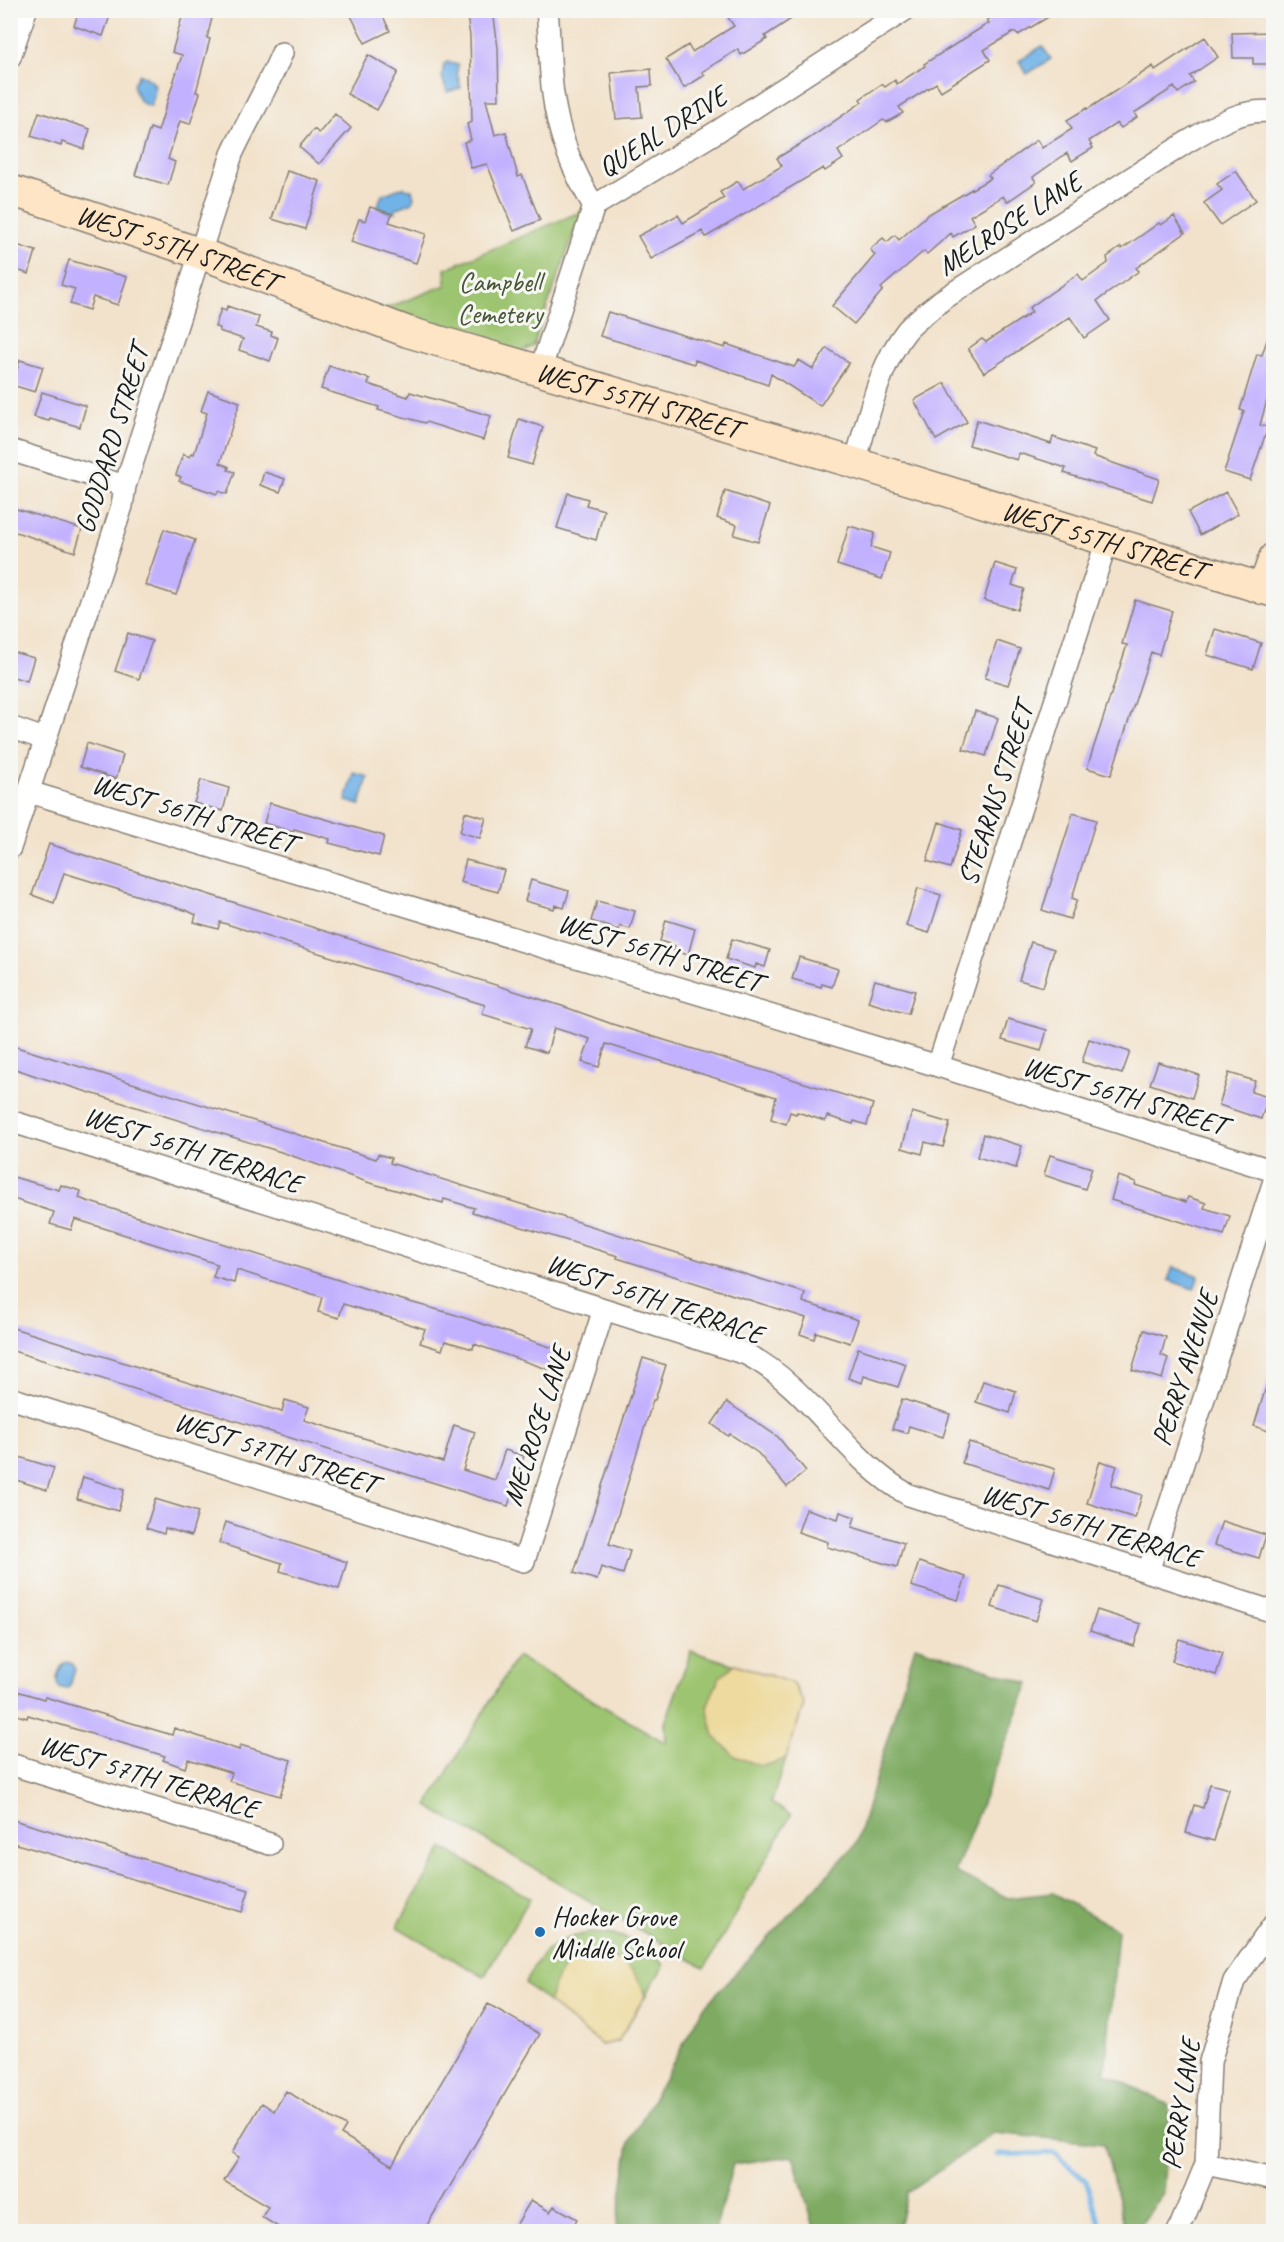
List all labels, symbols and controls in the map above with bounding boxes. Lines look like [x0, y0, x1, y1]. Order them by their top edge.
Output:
street label: QUEAL DRIVE [592, 76, 736, 185]
street label: MELROSE LANE [930, 162, 1091, 283]
street label: WEST 55TH STREET [72, 197, 290, 302]
park label: Campbell Cemetery [457, 264, 546, 331]
street label: GODDARD STREET [66, 334, 159, 537]
street label: WEST 55TH STREET [532, 354, 751, 449]
street label: WEST 55TH STREET [998, 492, 1217, 590]
street label: STEARNS STREET [950, 692, 1044, 890]
street label: WEST 56TH STREET [88, 766, 307, 863]
street label: WEST 56TH STREET [554, 905, 773, 1002]
street label: WEST 56TH STREET [1019, 1048, 1238, 1145]
street label: WEST 56TH TERRACE [80, 1098, 309, 1202]
street label: WEST 56TH TERRACE [542, 1245, 771, 1353]
street label: PERRY AVENUE [1143, 1283, 1227, 1450]
street label: MELROSE LANE [494, 1339, 580, 1510]
street label: WEST 57TH STREET [170, 1403, 388, 1504]
street label: WEST 56TH TERRACE [978, 1476, 1208, 1576]
street label: WEST 57TH TERRACE [36, 1727, 266, 1827]
place label: Hocker Grove Middle School [552, 1899, 686, 1966]
marker: Hocker Grove Middle School [533, 1925, 547, 1939]
street label: PERRY LANE [1153, 2033, 1209, 2172]

